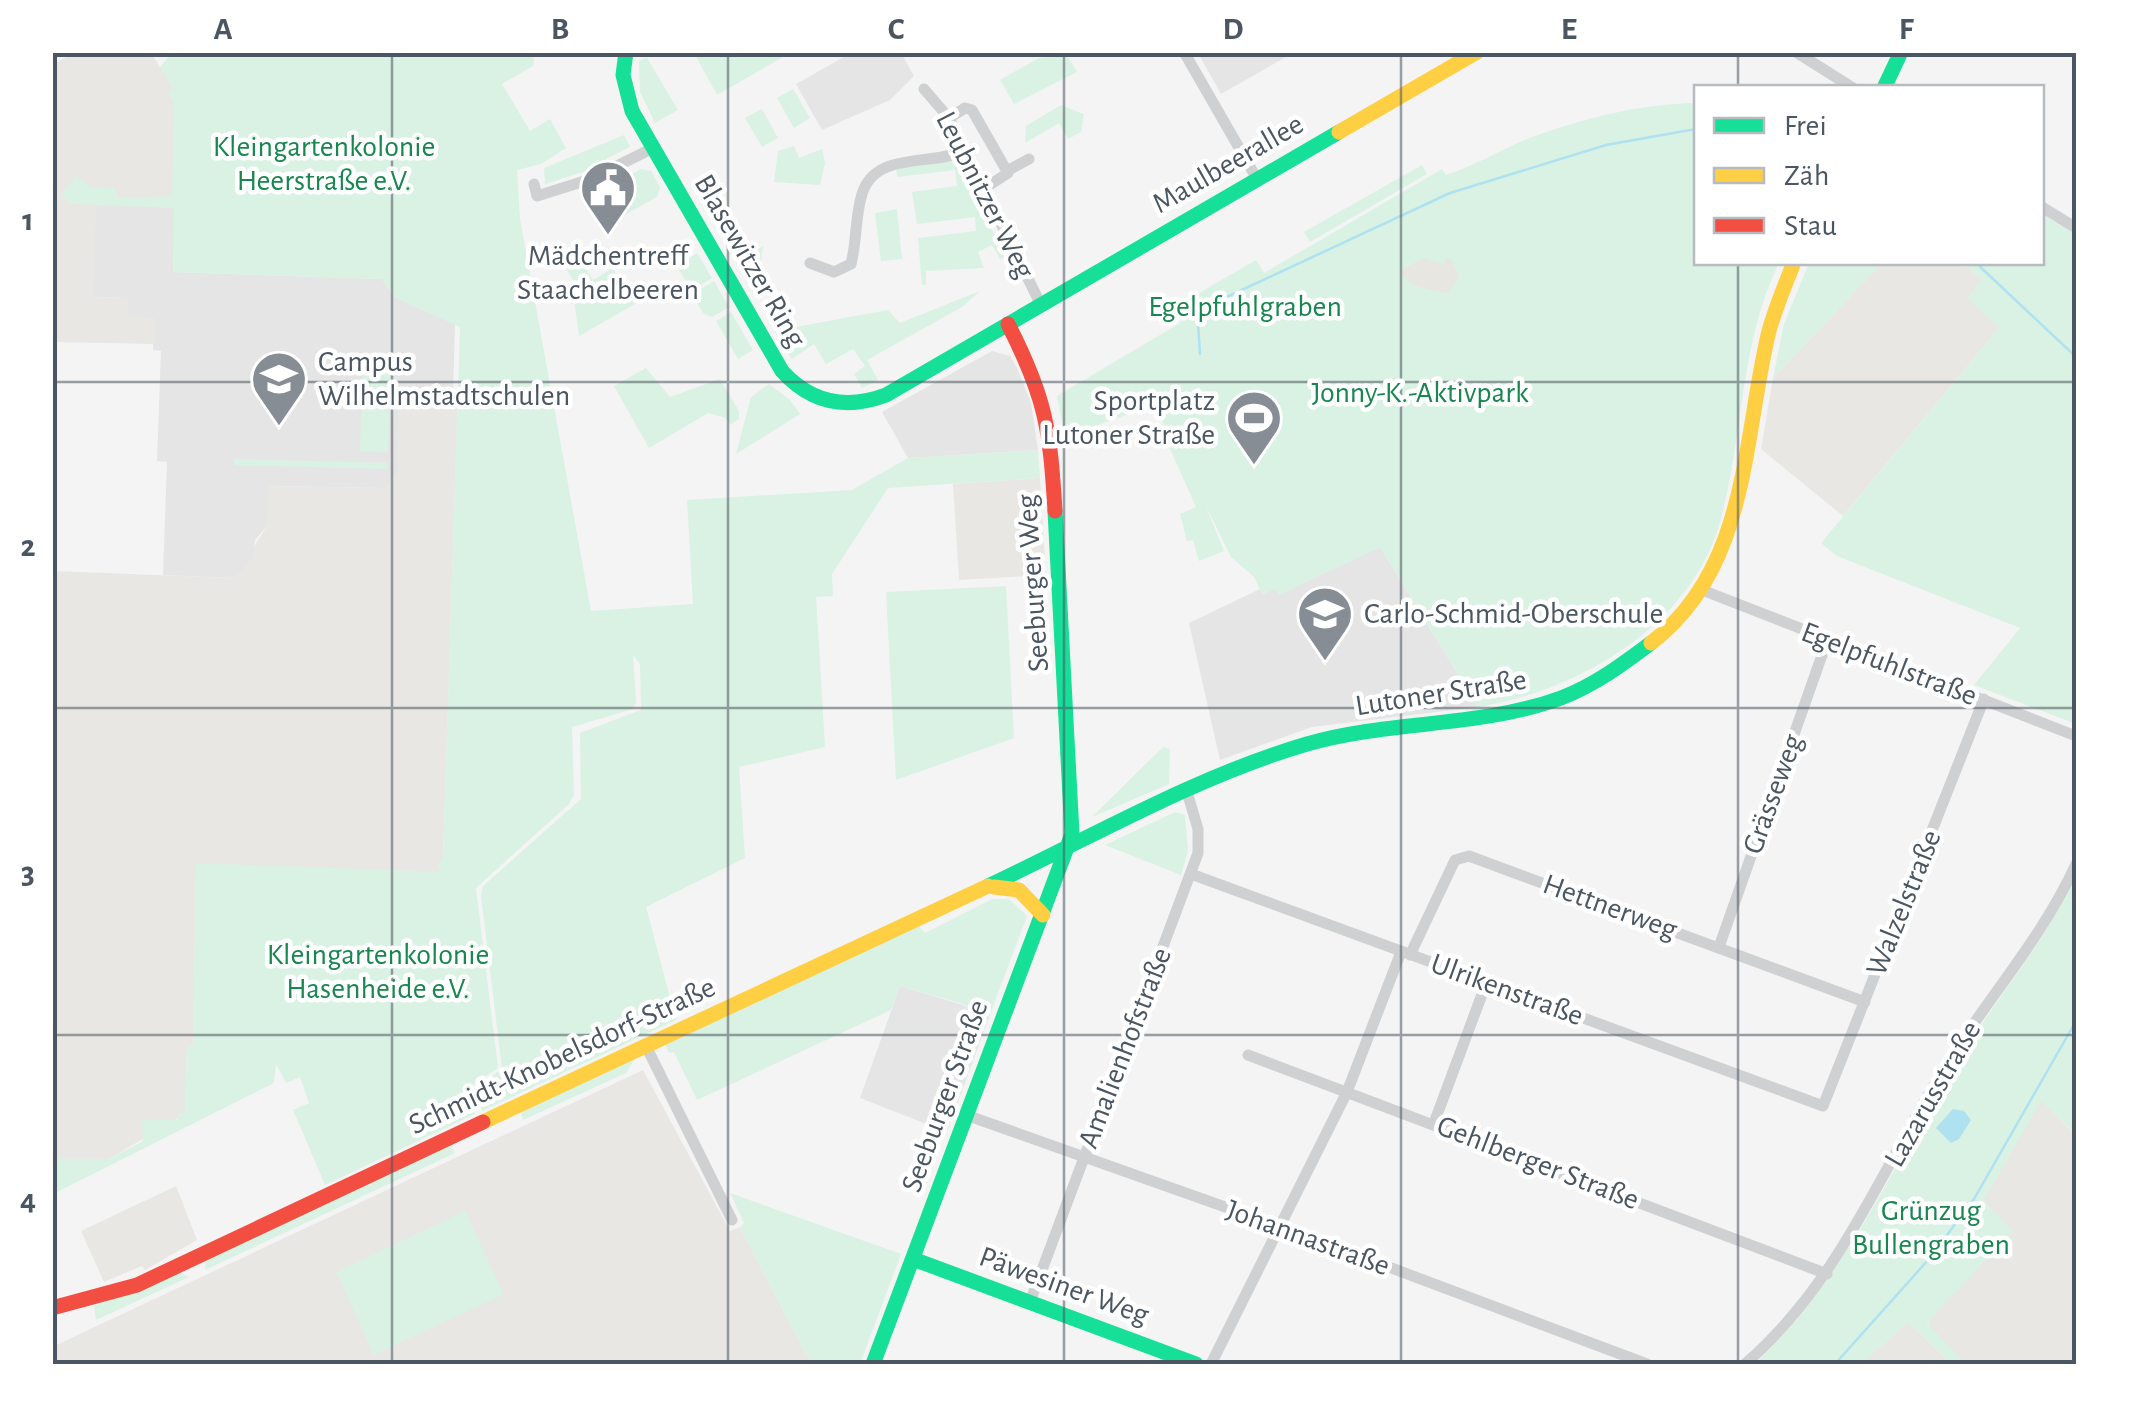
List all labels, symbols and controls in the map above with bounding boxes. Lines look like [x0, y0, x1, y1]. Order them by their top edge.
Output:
text: A [213, 13, 233, 45]
text: B [551, 13, 569, 45]
text: C [888, 13, 905, 45]
text: D [1223, 13, 1244, 45]
text: E [1561, 13, 1577, 45]
text: F [1899, 13, 1915, 45]
legend [1694, 85, 2044, 265]
street label: Leubnitzer Weg [930, 107, 1040, 284]
street label: Maulbeerallee [1147, 109, 1309, 219]
text: Frei [1784, 111, 1827, 141]
park label: Kleingartenkolonie Heerstraße e.V. [213, 132, 435, 196]
public building icon: Mädchentreff Staachelbeeren [578, 158, 638, 237]
text: Zäh [1784, 161, 1829, 191]
street label: Blasewitzer Ring [689, 170, 812, 353]
text: 1 [22, 204, 34, 236]
text: Stau [1784, 211, 1837, 241]
place label: Mädchentreff Staachelbeeren [517, 241, 699, 305]
park label: Egelpfuhlgraben [1148, 292, 1342, 322]
place label: Campus Wilhelmstadtschulen [318, 347, 570, 411]
school or university icon: Campus Wilhelmstadtschulen [249, 349, 309, 428]
park label: Jonny-K.-Aktivpark [1311, 378, 1529, 408]
place label: Sportplatz Lutoner Straße [1042, 386, 1215, 450]
sports icon: Sportplatz Lutoner Straße [1224, 388, 1284, 467]
street label: Seeburger Weg [1012, 493, 1054, 673]
text: 2 [20, 530, 36, 562]
school or university icon: Carlo-Schmid-Oberschule [1295, 584, 1355, 663]
place label: Carlo-Schmid-Oberschule [1364, 599, 1663, 629]
street label: Egelpfuhlstraße [1797, 617, 1981, 711]
street label: Lutoner Straße [1353, 665, 1529, 721]
street label: Grässeweg [1738, 730, 1809, 858]
street label: Walzelstraße [1861, 826, 1947, 980]
text: 3 [21, 857, 35, 889]
street label: Hettnerweg [1539, 869, 1681, 945]
park label: Kleingartenkolonie Hasenheide e.V. [267, 940, 489, 1004]
street label: Amalienhofstraße [1073, 944, 1177, 1152]
street label: Ulrikenstraße [1427, 949, 1587, 1031]
street label: Schmidt-Knobelsdorf-Straße [404, 972, 720, 1140]
street label: Seeburger Straße [896, 996, 994, 1196]
street label: Lazarusstraße [1879, 1016, 1987, 1172]
street label: Gehlberger Straße [1433, 1111, 1643, 1215]
text: 4 [20, 1184, 36, 1216]
street label: Johannastraße [1222, 1195, 1394, 1281]
park label: Grünzug Bullengraben [1852, 1196, 2010, 1260]
street label: Päwesiner Weg [975, 1241, 1153, 1331]

